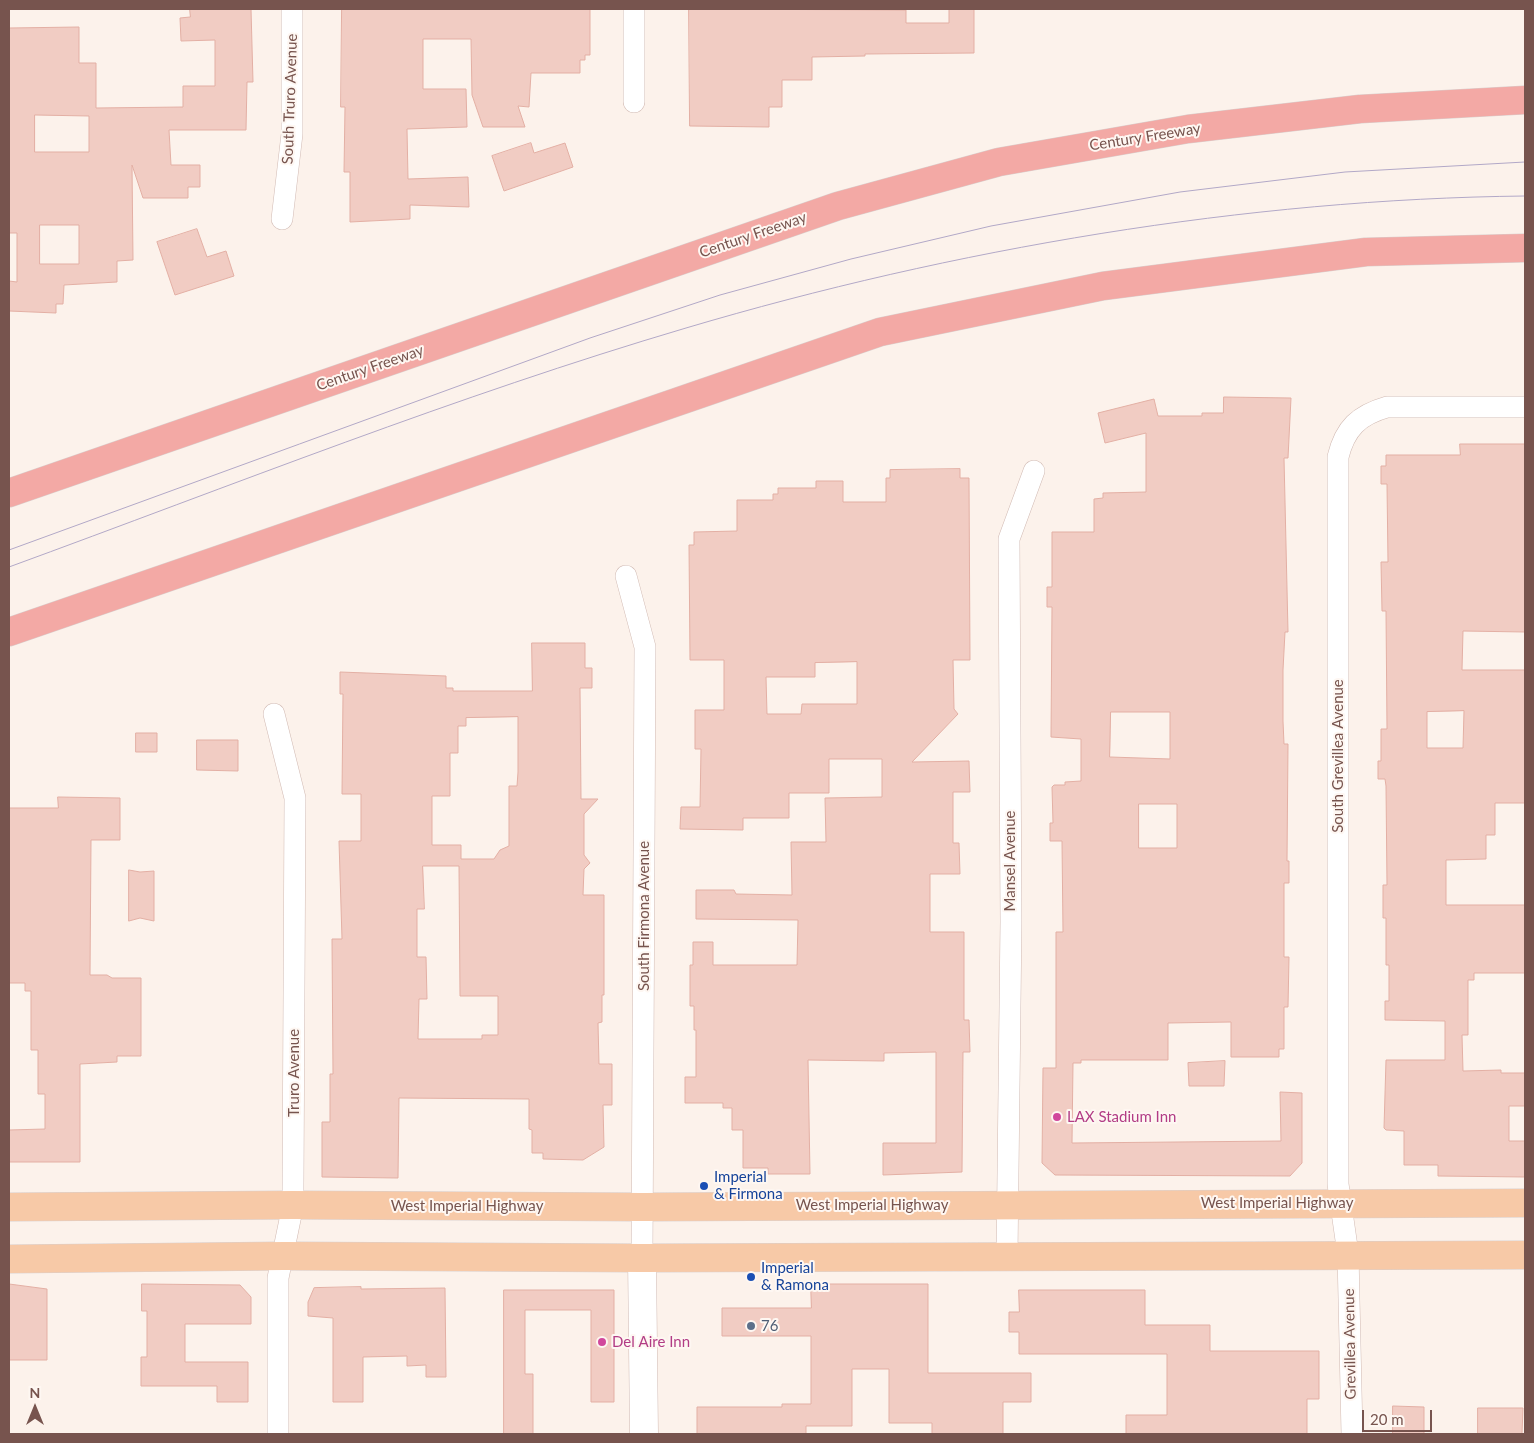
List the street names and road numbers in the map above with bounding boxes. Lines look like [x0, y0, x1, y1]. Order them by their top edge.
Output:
street label: South Truro Avenue [279, 33, 301, 165]
street label: Century Freeway [1088, 119, 1202, 155]
street label: Century Freeway [697, 208, 809, 262]
street label: Century Freeway [314, 341, 426, 395]
street label: South Grevillea Avenue [1329, 679, 1347, 833]
street label: Mansel Avenue [1001, 811, 1019, 911]
street label: South Firmona Avenue [635, 841, 653, 991]
street label: Truro Avenue [285, 1029, 303, 1117]
street label: West Imperial Highway [1201, 1194, 1353, 1212]
street label: West Imperial Highway [796, 1196, 948, 1214]
street label: West Imperial Highway [391, 1197, 543, 1215]
street label: Grevillea Avenue [1340, 1288, 1360, 1400]

